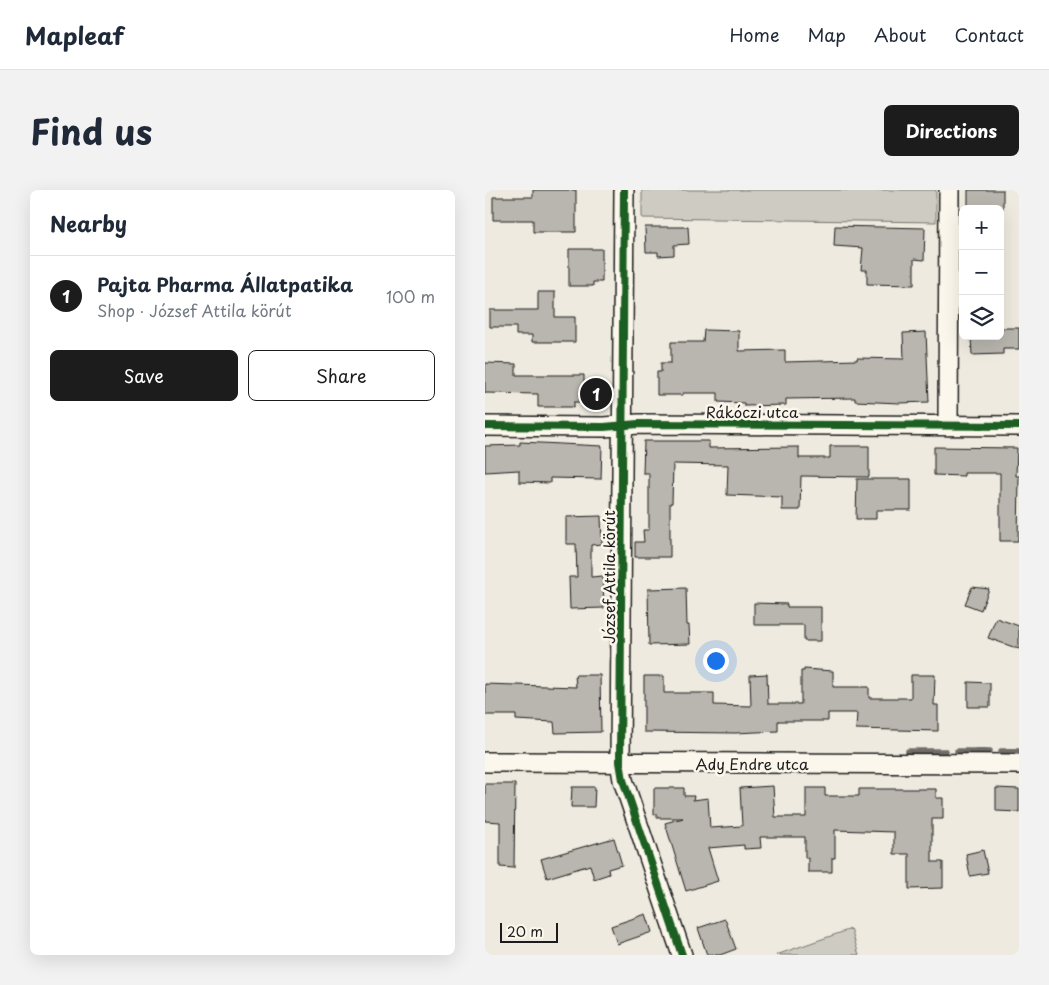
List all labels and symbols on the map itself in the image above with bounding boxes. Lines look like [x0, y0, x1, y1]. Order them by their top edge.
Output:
pin: 1 [580, 375, 612, 413]
street label: Rákóczi utca [706, 400, 799, 423]
street label: József Attila körút [597, 510, 620, 644]
your location [703, 648, 729, 674]
street label: Ady Endre utca [695, 752, 809, 775]
scale bar [500, 920, 557, 943]

